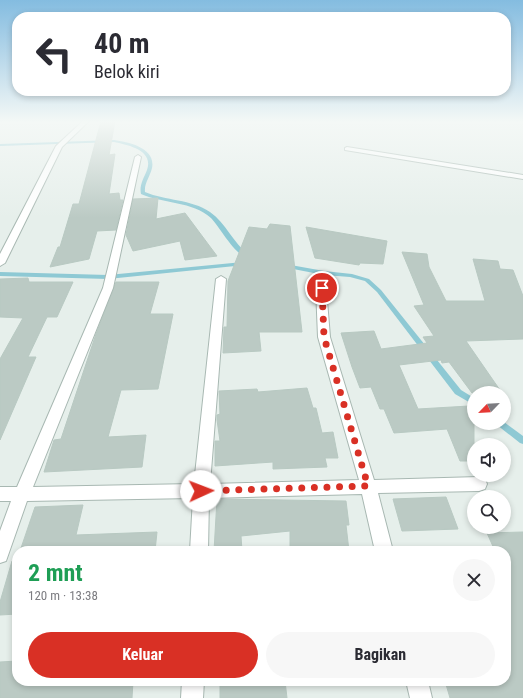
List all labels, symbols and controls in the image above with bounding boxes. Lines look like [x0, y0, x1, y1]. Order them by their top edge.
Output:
text: 40 m [94, 27, 150, 60]
icon: left [28, 28, 80, 80]
text: Belok kiri [94, 61, 160, 82]
pin [305, 271, 339, 305]
icon: arrive [311, 277, 333, 299]
north arrow [467, 386, 511, 430]
map controls [467, 386, 511, 534]
button: sound [467, 438, 511, 482]
position arrow [180, 470, 222, 512]
button: search [467, 490, 511, 534]
text: 2 mnt [28, 559, 83, 587]
button: close [453, 559, 495, 601]
text: 120 m · 13:38 [28, 588, 98, 603]
button: Keluar [28, 632, 258, 678]
button: Bagikan [266, 632, 495, 678]

